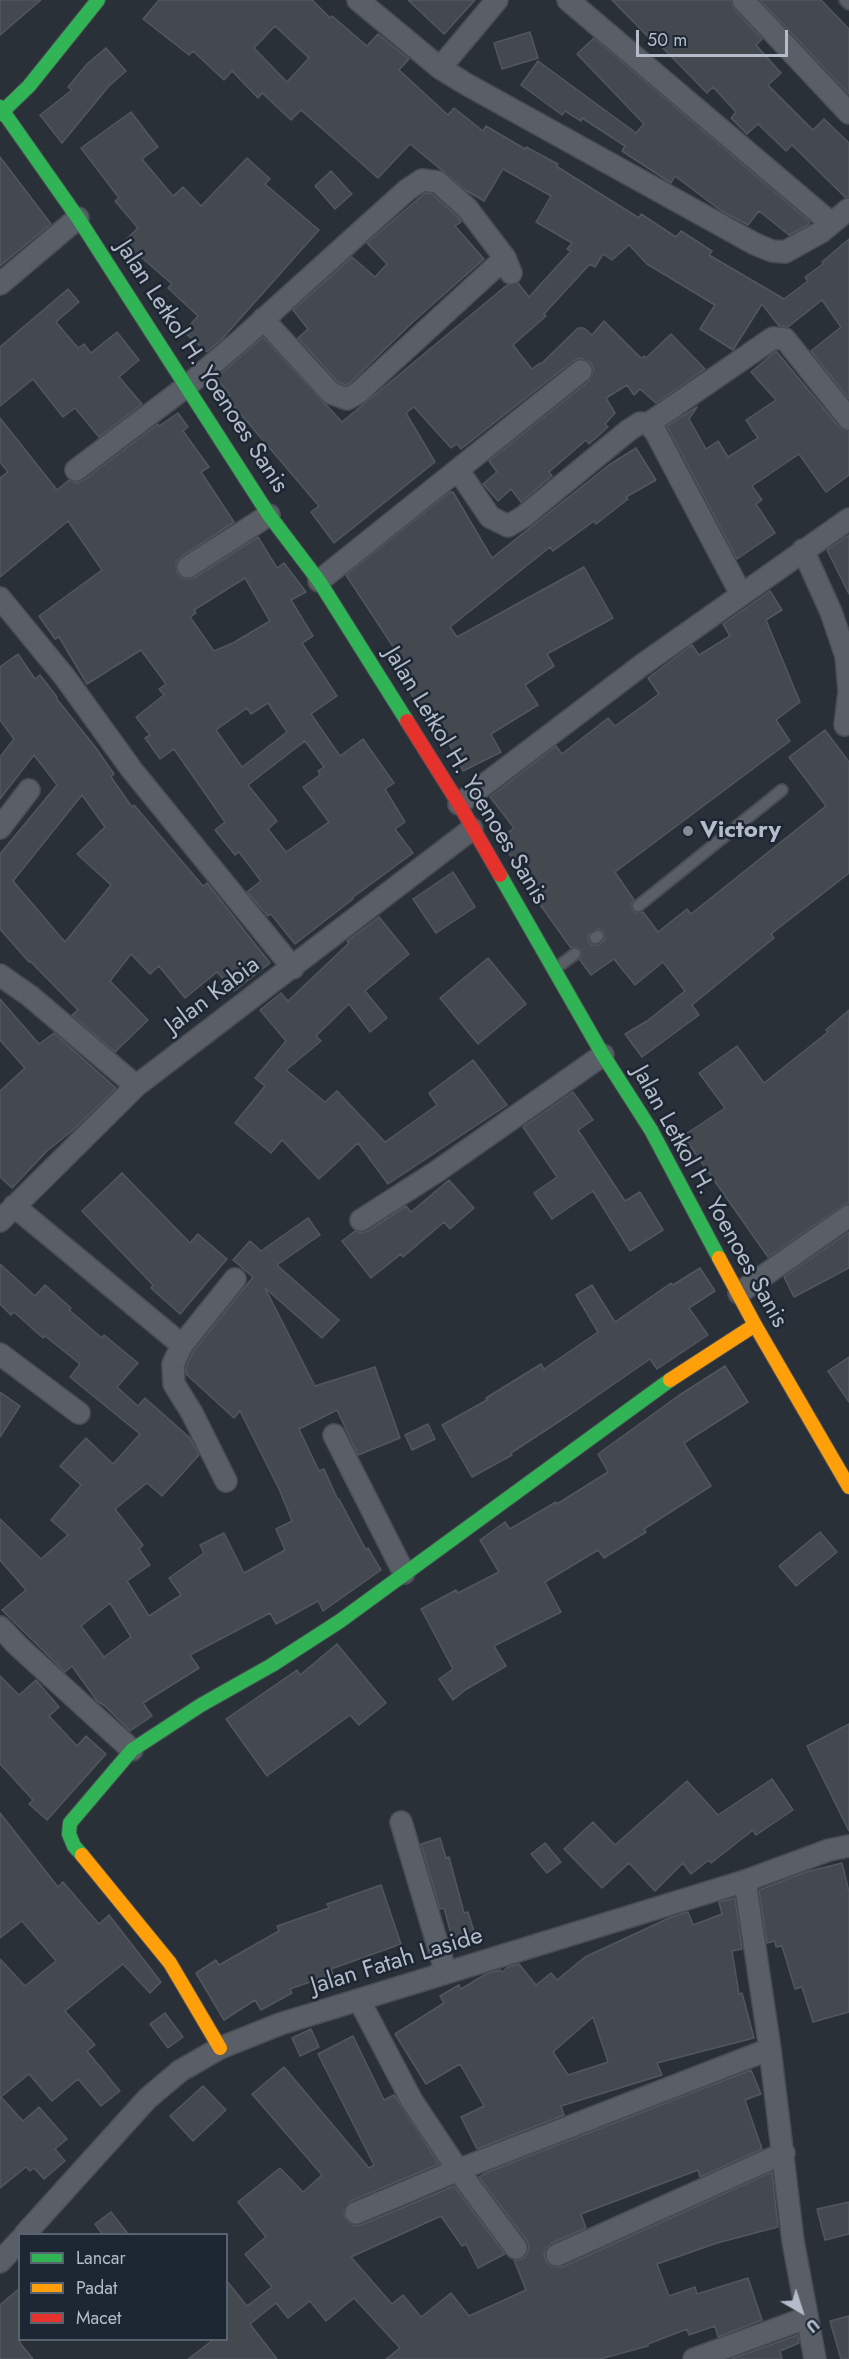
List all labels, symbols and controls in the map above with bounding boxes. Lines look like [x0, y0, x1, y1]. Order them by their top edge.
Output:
scale bar [639, 18, 790, 56]
text: 50 m [647, 27, 687, 53]
street label: Jalan Letkol H. Yoenoes Sanis [108, 235, 294, 499]
street label: Jalan Letkol H. Yoenoes Sanis [377, 642, 553, 910]
place label: Victory [700, 817, 781, 845]
marker: Victory [681, 824, 695, 838]
street label: Jalan Kabia [160, 951, 266, 1041]
street label: Jalan Letkol H. Yoenoes Sanis [625, 1061, 793, 1333]
street label: Jalan Fatah Laside [307, 1922, 487, 2002]
legend [18, 2233, 228, 2341]
text: Lancar [76, 2245, 126, 2271]
text: Padat [76, 2275, 117, 2301]
north arrow [771, 2281, 831, 2341]
text: Macet [76, 2305, 121, 2331]
text: U [801, 2313, 824, 2338]

